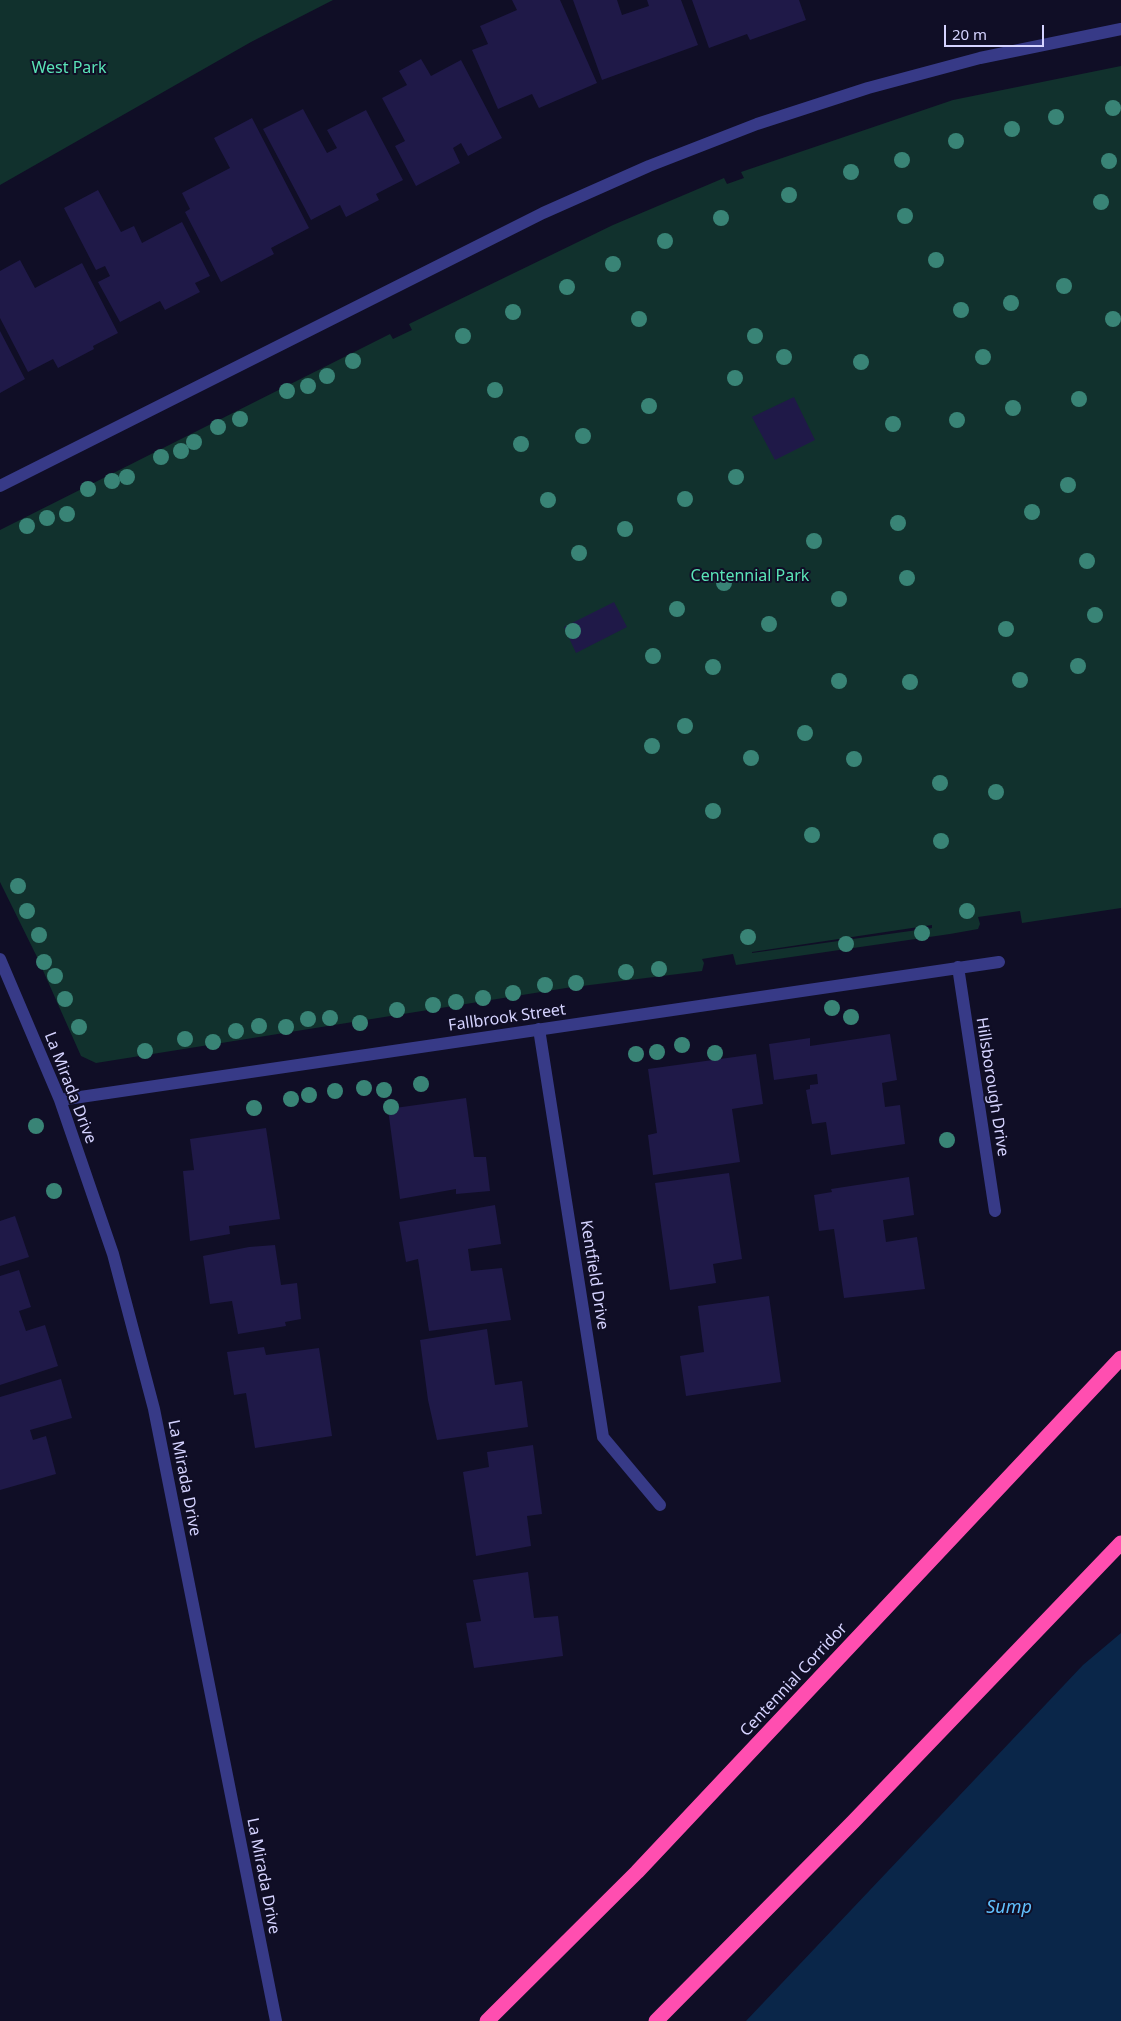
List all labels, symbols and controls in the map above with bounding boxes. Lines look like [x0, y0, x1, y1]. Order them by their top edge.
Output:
scale bar [946, 15, 1046, 47]
text: 20 m [952, 24, 987, 44]
park label: West Park [32, 58, 106, 78]
park label: Centennial Park [691, 566, 809, 586]
street label: Fallbrook Street [447, 1000, 567, 1036]
street label: Hillsborough Drive [972, 1016, 1012, 1158]
street label: La Mirada Drive [40, 1029, 100, 1147]
street label: Kentfield Drive [576, 1219, 612, 1331]
street label: La Mirada Drive [163, 1418, 205, 1538]
street label: Centennial Corridor [736, 1619, 852, 1741]
street label: La Mirada Drive [242, 1816, 284, 1936]
water label: Sump [986, 1897, 1032, 1919]

